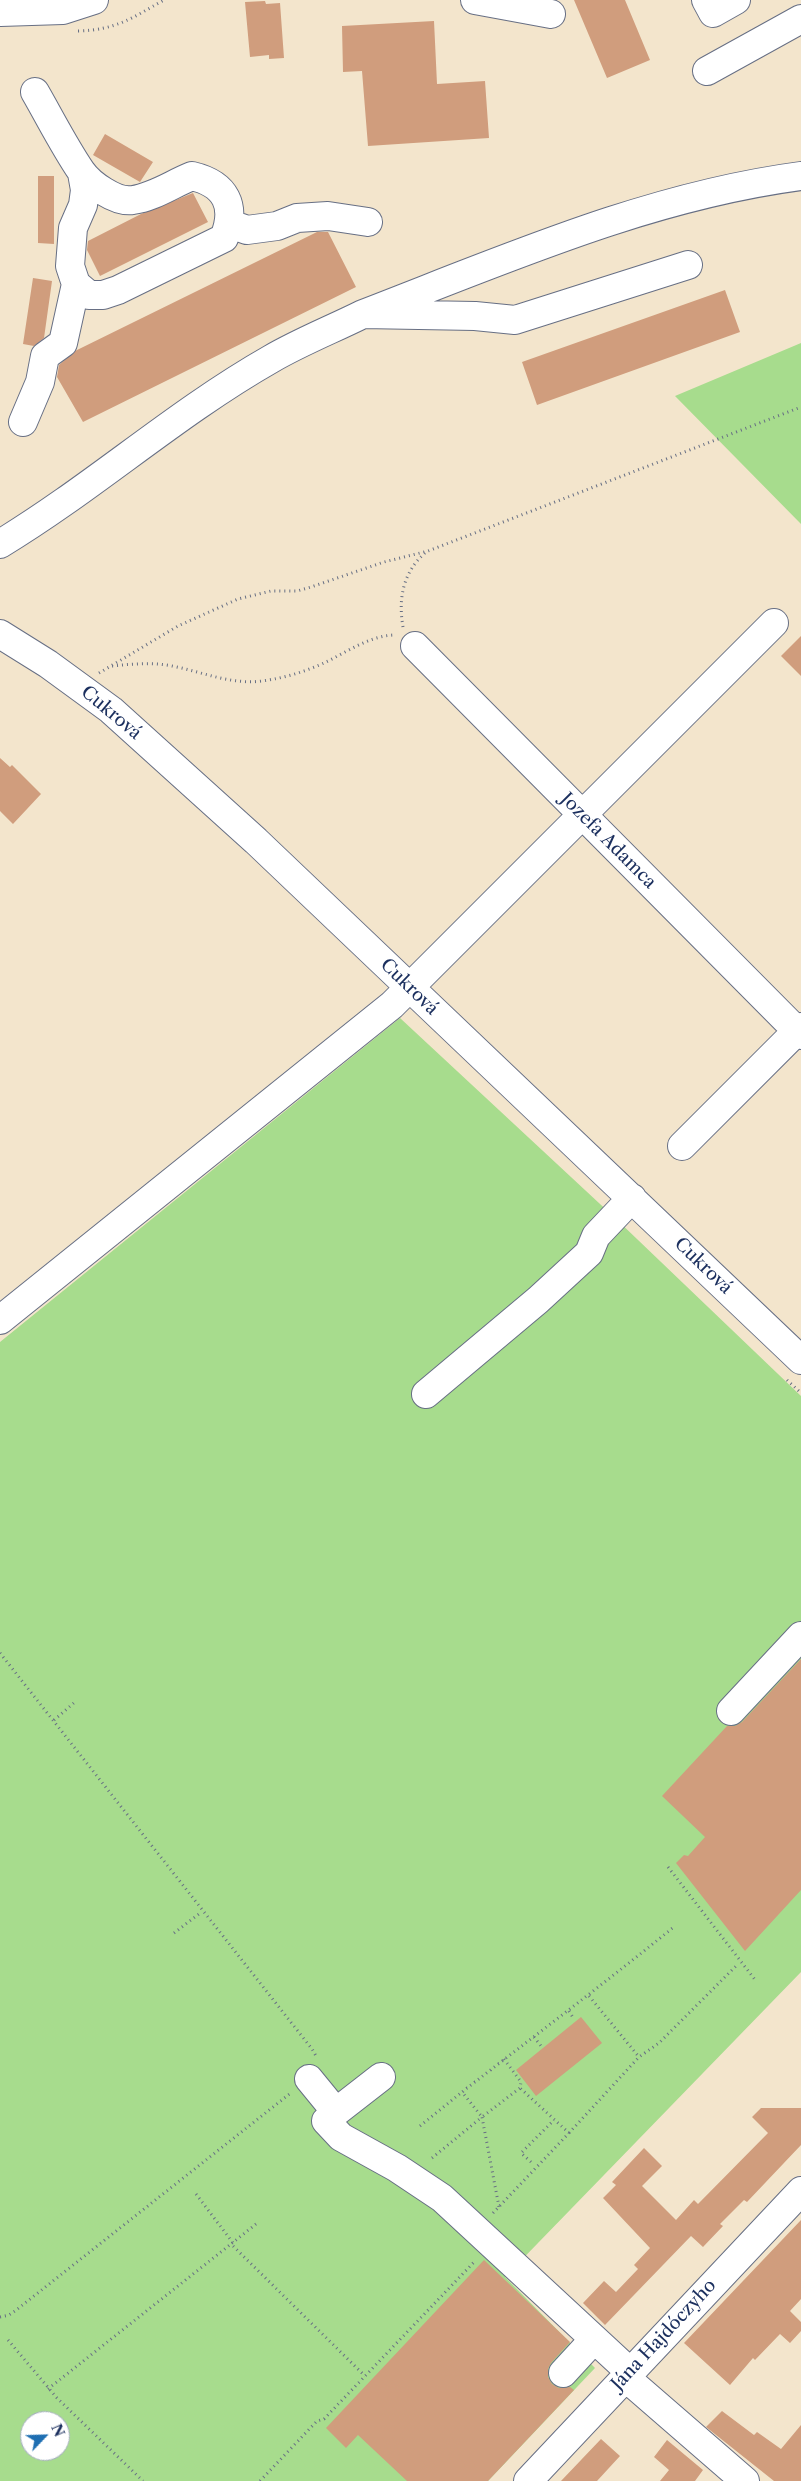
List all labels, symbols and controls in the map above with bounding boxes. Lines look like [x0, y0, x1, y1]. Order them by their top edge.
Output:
street label: Cukrová [76, 682, 146, 744]
street label: Jozefa Adamca [556, 789, 660, 893]
street label: Cukrová [376, 954, 442, 1020]
street label: Cukrová [670, 1233, 736, 1299]
street label: Jána Hajdóczyho [607, 2275, 721, 2395]
north arrow [20, 2411, 70, 2461]
text: N [47, 2421, 68, 2440]

